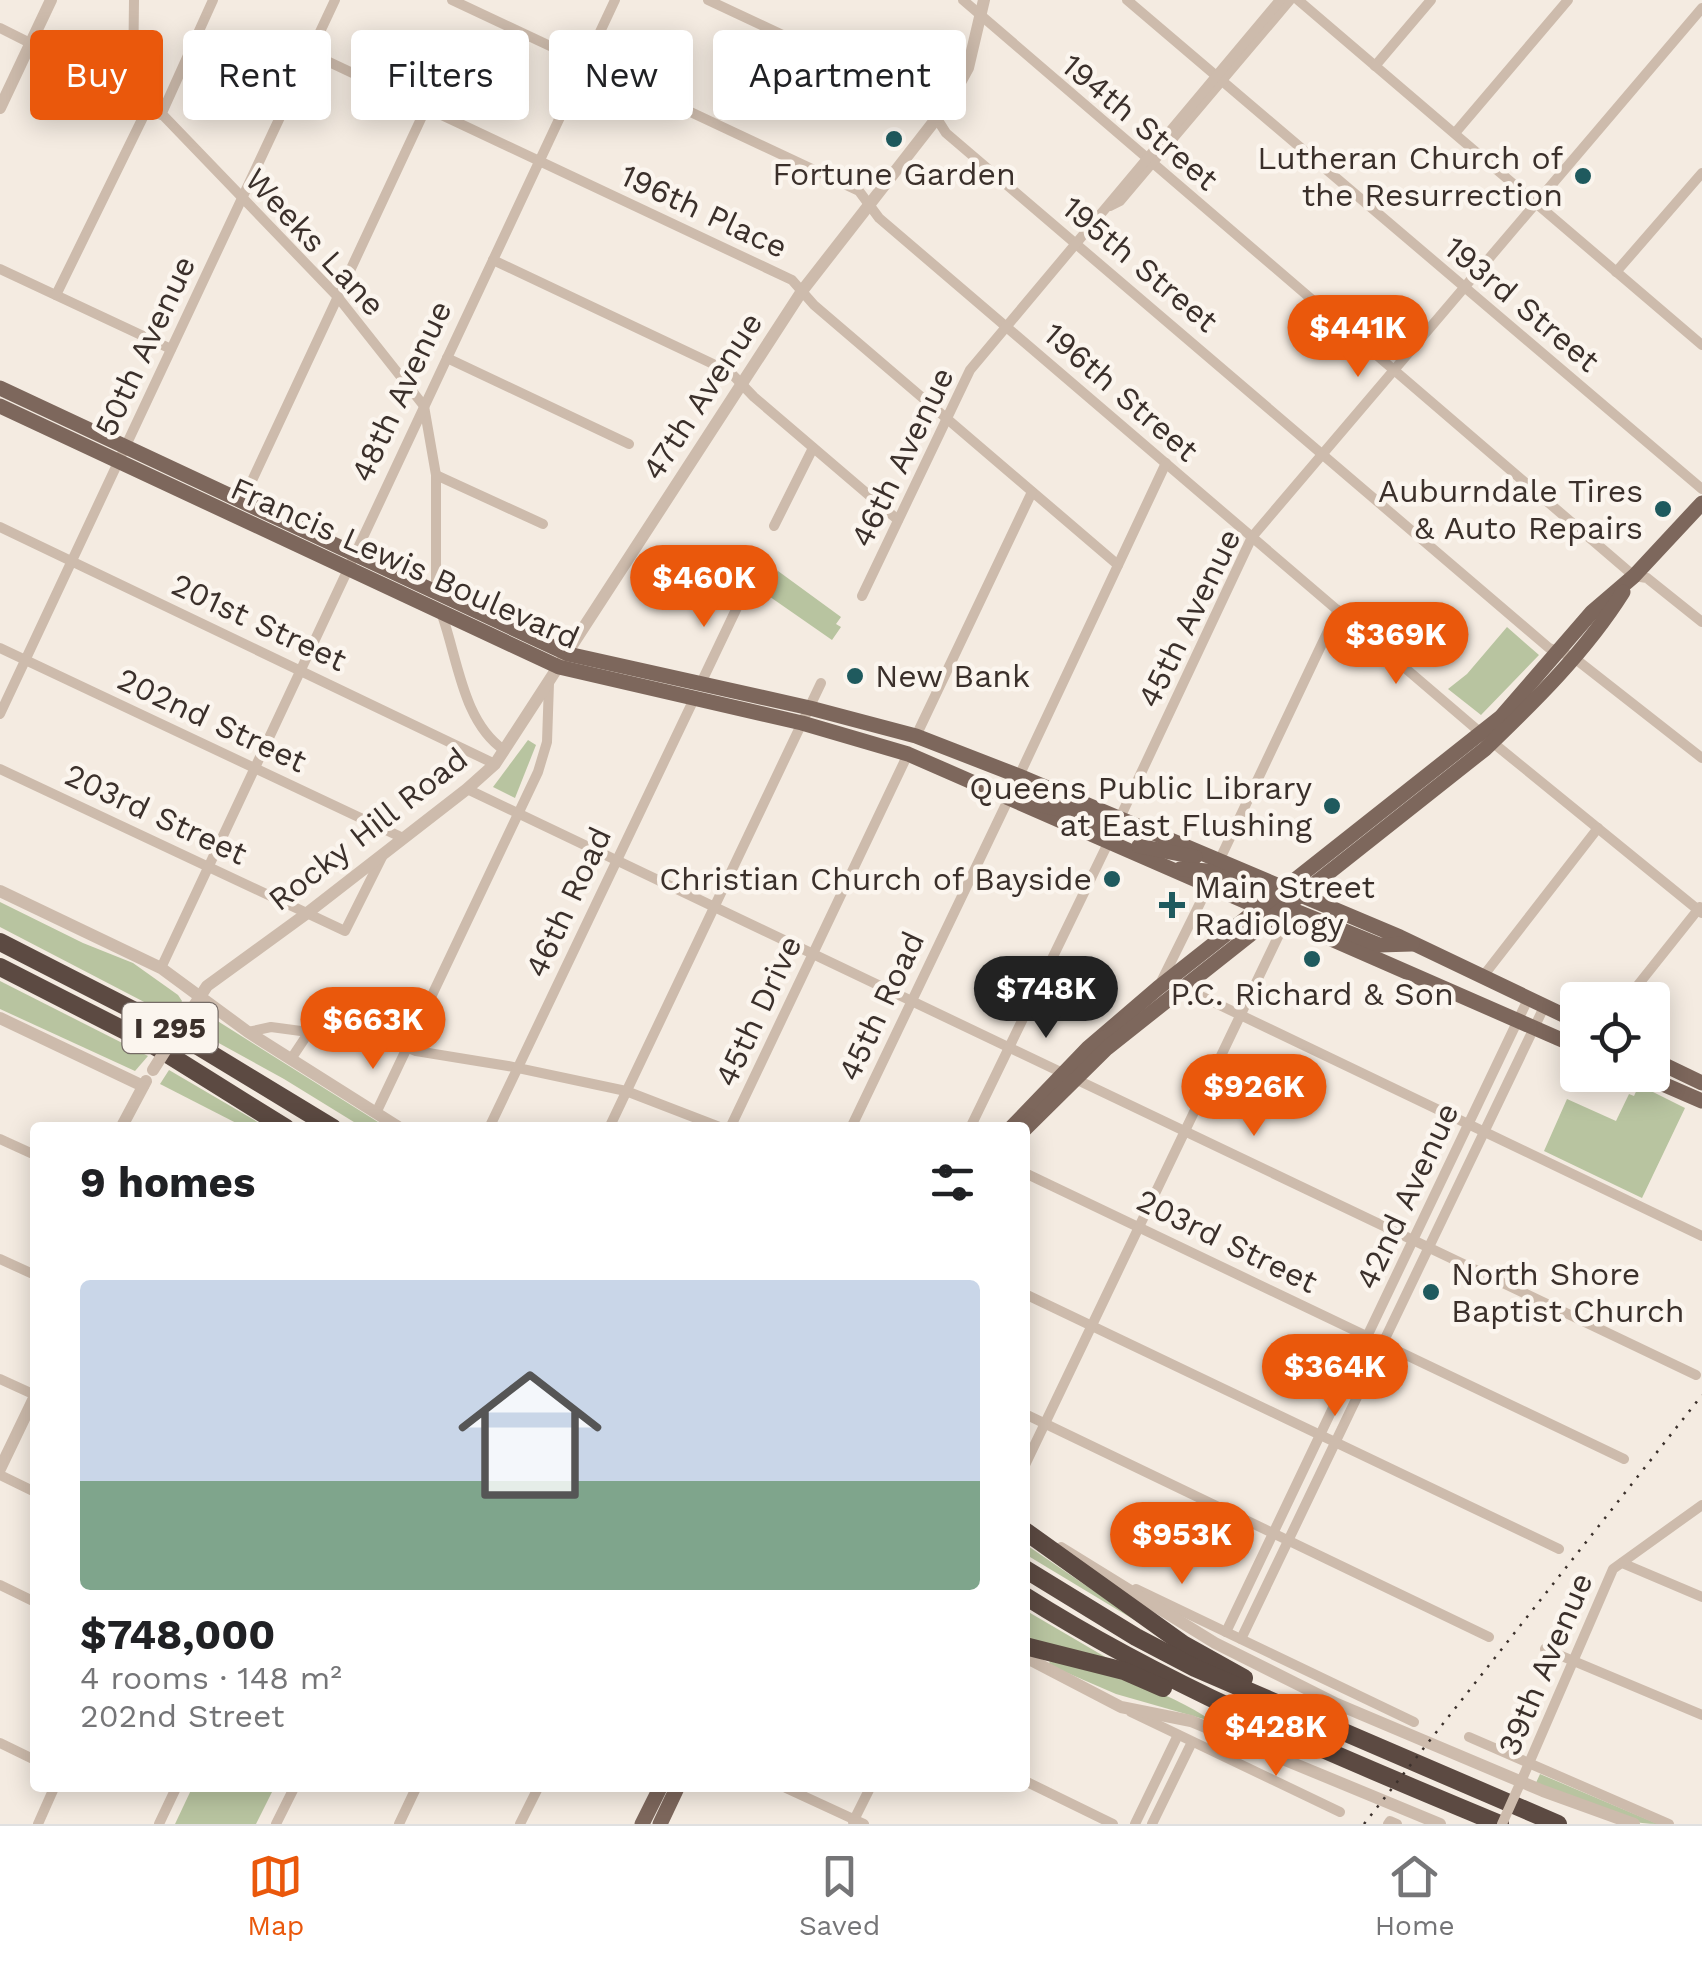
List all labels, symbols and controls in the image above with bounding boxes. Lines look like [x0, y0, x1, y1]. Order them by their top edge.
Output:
chip: Buy [30, 30, 163, 120]
chip: Rent [183, 30, 331, 120]
chip: Filters [351, 30, 529, 120]
chip: New [549, 30, 693, 120]
chip: Apartment [713, 30, 966, 120]
street label: 194th Street [1054, 46, 1226, 198]
marker: Fortune Garden [883, 128, 905, 150]
place label: Lutheran Church of the Resurrection [1257, 139, 1563, 214]
place label: Fortune Garden [772, 155, 1016, 193]
street label: 196th Place [615, 156, 793, 266]
street label: Weeks Lane [237, 160, 393, 324]
marker: Lutheran Church of the Resurrection [1572, 165, 1594, 187]
street label: 195th Street [1055, 188, 1225, 340]
street label: 193rd Street [1437, 228, 1607, 380]
street label: 50th Avenue [87, 250, 203, 442]
street label: 48th Avenue [343, 294, 459, 488]
pin: $441K [1288, 295, 1428, 380]
street label: 47th Avenue [634, 305, 770, 487]
text: $441K [1309, 308, 1407, 346]
street label: 196th Street [1036, 315, 1206, 469]
street label: 46th Avenue [842, 361, 962, 553]
street label: Francis Lewis Boulevard [225, 469, 585, 657]
place label: Auburndale Tires & Auto Repairs [1378, 472, 1643, 547]
marker: Auburndale Tires & Auto Repairs [1652, 498, 1674, 520]
street label: 45th Avenue [1129, 522, 1249, 714]
pin: $460K [634, 545, 774, 630]
text: $460K [652, 558, 756, 596]
street label: 201st Street [166, 565, 352, 679]
pin: $369K [1326, 602, 1466, 687]
text: $369K [1345, 615, 1447, 653]
place label: New Bank [875, 657, 1030, 695]
street label: 202nd Street [111, 660, 313, 780]
marker: New Bank [844, 665, 866, 687]
street label: Rocky Hill Road [261, 739, 475, 919]
street label: 203rd Street [59, 755, 253, 873]
place label: Queens Public Library at East Flushing [969, 769, 1313, 844]
marker: Queens Public Library at East Flushing [1321, 795, 1343, 817]
street label: 46th Road [517, 821, 619, 983]
place label: Christian Church of Bayside [659, 860, 1092, 898]
marker: Christian Church of Bayside [1101, 868, 1123, 890]
place label: Main Street Radiology [1194, 868, 1375, 943]
marker: Main Street Radiology [1159, 892, 1185, 918]
street label: 45th Road [830, 925, 932, 1087]
street label: 45th Drive [707, 930, 809, 1092]
marker: P.C. Richard & Son [1301, 948, 1323, 970]
pin: $748K [976, 956, 1116, 1041]
text: $748K [996, 969, 1096, 1007]
place label: P.C. Richard & Son [1170, 975, 1454, 1013]
map controls [1560, 982, 1670, 1092]
button: locate [1560, 982, 1670, 1092]
pin: $663K [303, 987, 443, 1072]
text: $663K [322, 1000, 424, 1038]
road number: I 295 [122, 1003, 218, 1053]
pin: $926K [1184, 1054, 1324, 1139]
text: $926K [1203, 1067, 1305, 1105]
street label: 42nd Avenue [1347, 1097, 1467, 1295]
icon: filters [925, 1155, 980, 1210]
text: 9 homes [80, 1158, 255, 1207]
street label: 203rd Street [1130, 1181, 1324, 1301]
place label: North Shore Baptist Church [1451, 1255, 1685, 1330]
marker: North Shore Baptist Church [1420, 1281, 1442, 1303]
pin: $364K [1265, 1334, 1405, 1419]
icon: home [440, 1345, 620, 1525]
text: $364K [1284, 1347, 1386, 1385]
pin: $953K [1112, 1502, 1252, 1587]
text: $953K [1132, 1515, 1232, 1553]
street label: 39th Avenue [1490, 1567, 1600, 1761]
text: $748,000 [80, 1610, 275, 1659]
text: 4 rooms · 148 m² [80, 1659, 342, 1697]
pin: $428K [1206, 1694, 1346, 1779]
text: 202nd Street [80, 1697, 284, 1735]
text: $428K [1225, 1707, 1327, 1745]
tab: Map [247, 1849, 304, 1942]
tab: Saved [799, 1849, 880, 1942]
tab: Home [1375, 1849, 1455, 1942]

